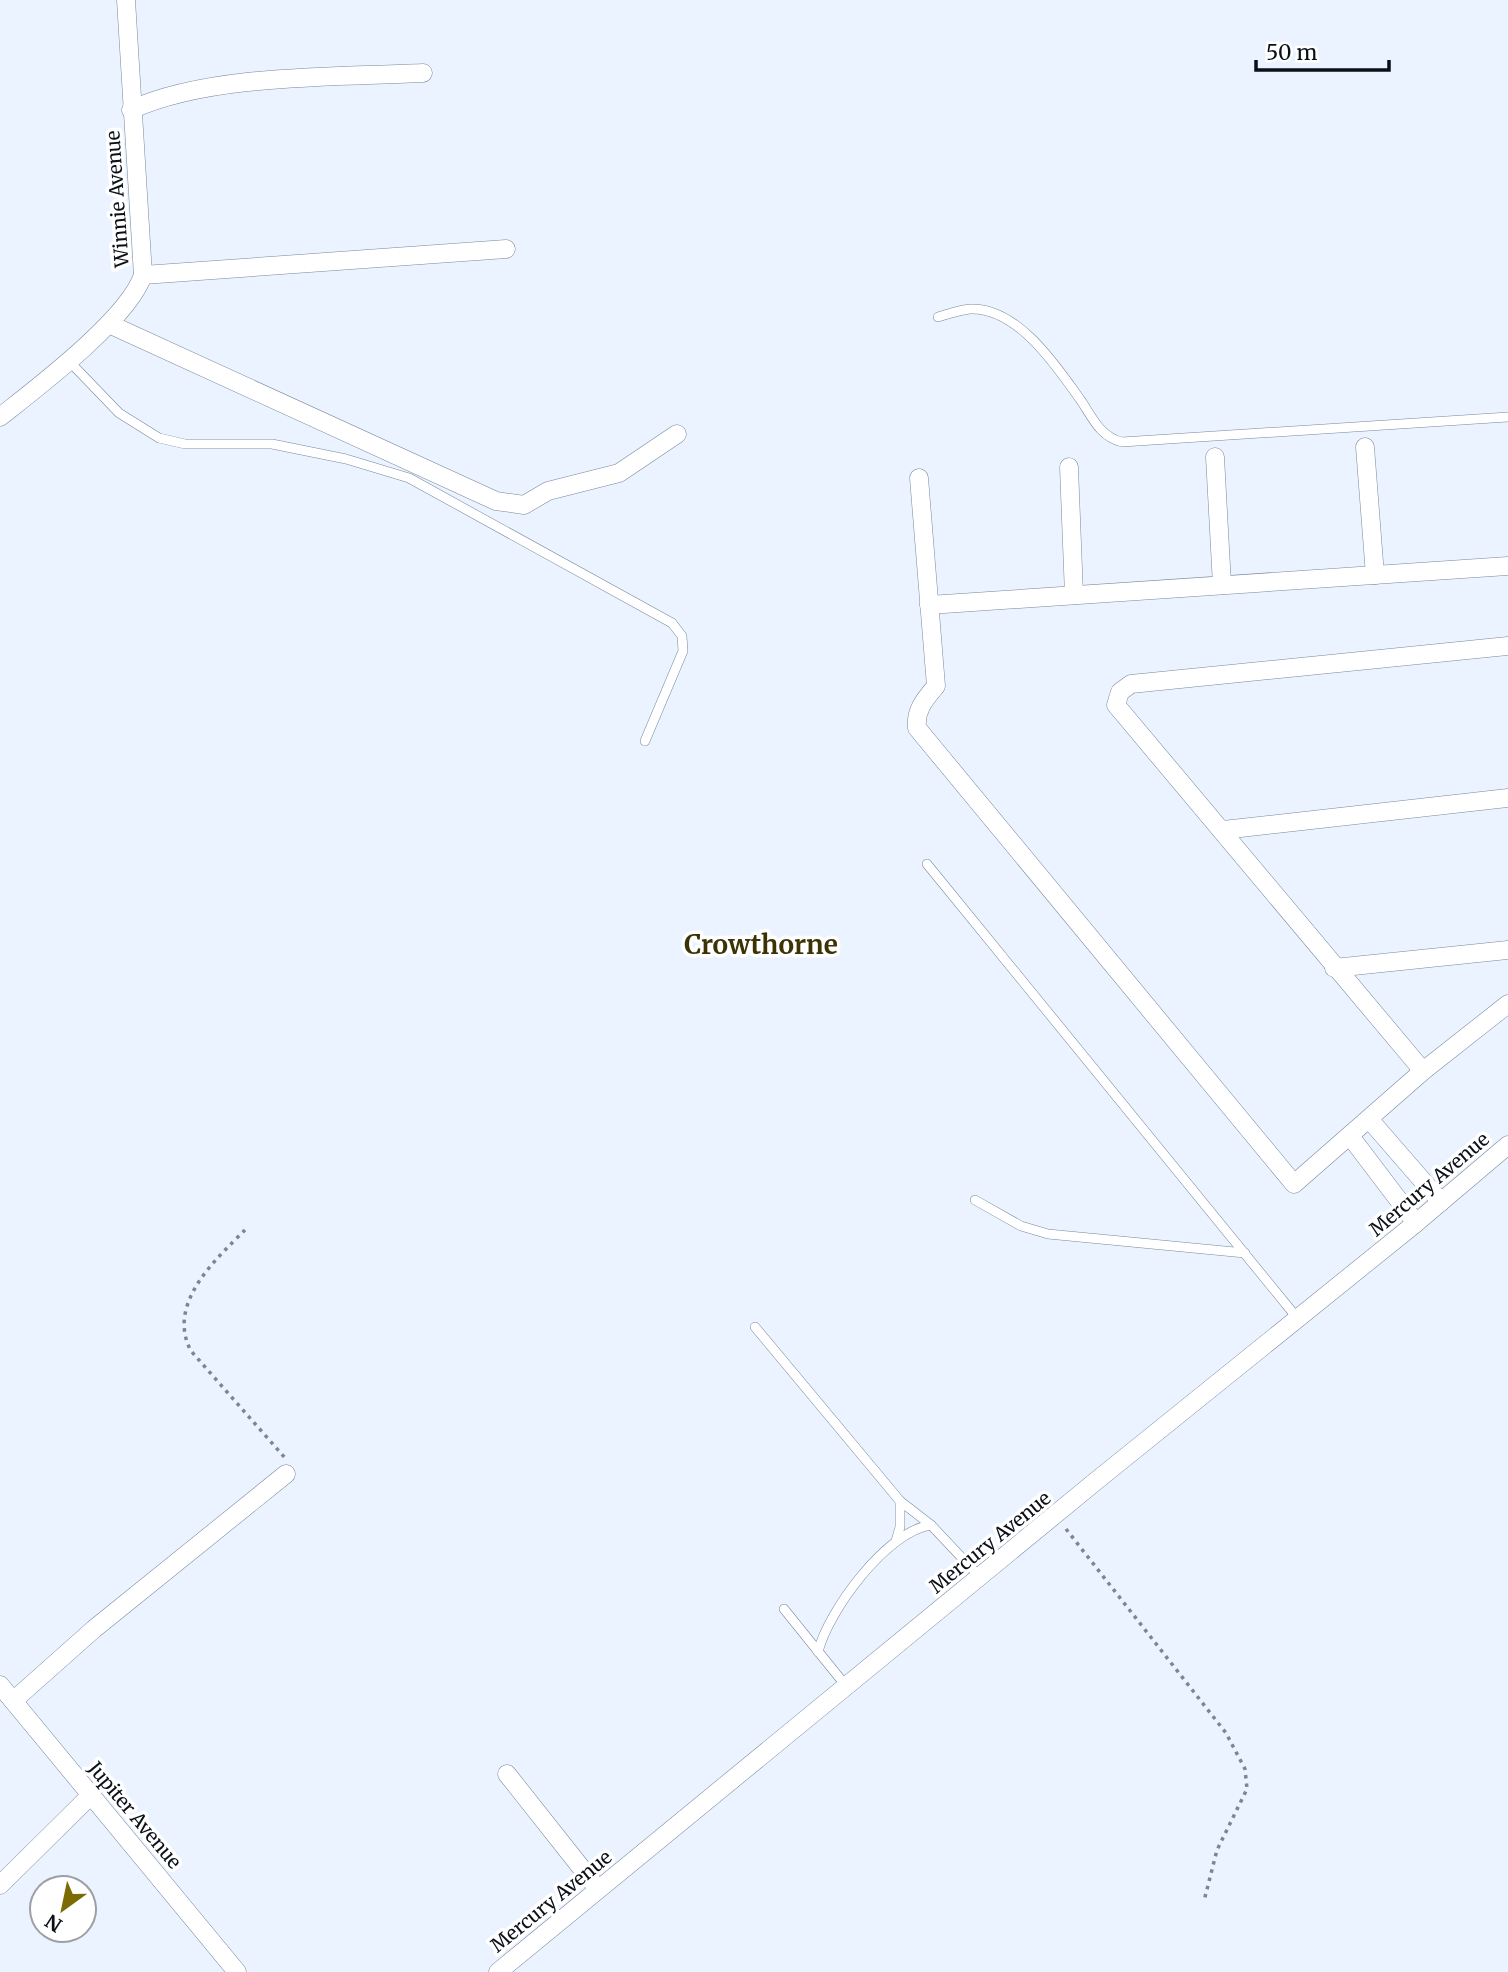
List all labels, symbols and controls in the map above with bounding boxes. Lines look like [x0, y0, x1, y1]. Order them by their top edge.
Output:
scale bar [1256, 28, 1389, 72]
text: 50 m [1266, 39, 1317, 66]
street label: Winnie Avenue [100, 130, 134, 269]
district label: Crowthorne [684, 928, 838, 961]
street label: Mercury Avenue [1364, 1127, 1494, 1241]
street label: Mercury Avenue [925, 1486, 1056, 1598]
street label: Jupiter Avenue [83, 1756, 187, 1873]
street label: Mercury Avenue [486, 1845, 617, 1957]
north arrow [28, 1874, 98, 1944]
text: N [41, 1909, 67, 1937]

